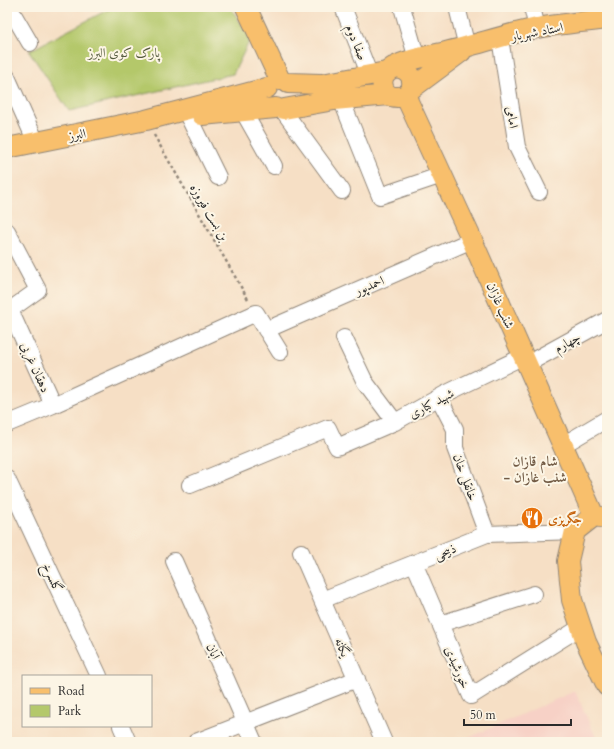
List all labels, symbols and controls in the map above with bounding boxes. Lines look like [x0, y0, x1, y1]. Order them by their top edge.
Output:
street label: استاد شهریار [508, 18, 565, 46]
street label: صفا دوم [339, 22, 371, 64]
park label: پارک کوی البرز [86, 44, 160, 62]
street label: امامی [501, 105, 523, 130]
street label: البرز [65, 124, 88, 146]
street label: بن بست فیروزه [185, 180, 233, 245]
street label: احمدپور [350, 272, 387, 301]
street label: شنب غازان [482, 279, 518, 331]
street label: چهارم [551, 328, 585, 359]
street label: دهقان غربی [16, 339, 54, 396]
street label: شهید کباری [406, 385, 457, 423]
street label: خانقلی خان [447, 451, 482, 504]
district label: شام قازان - شنب غازان [503, 452, 567, 487]
restaurant icon: جگرپزی [519, 505, 545, 531]
place label: جگرپزی [548, 510, 582, 528]
street label: ذبیحی [432, 539, 459, 564]
street label: گلسرخ [36, 560, 67, 596]
street label: یگانه [330, 635, 355, 661]
street label: آبان [202, 641, 225, 663]
street label: خورشیدی [440, 643, 474, 692]
legend [22, 675, 152, 727]
text: Road [58, 683, 85, 699]
scale bar [464, 701, 571, 727]
text: Park [58, 703, 82, 719]
text: 50 m [470, 707, 497, 723]

